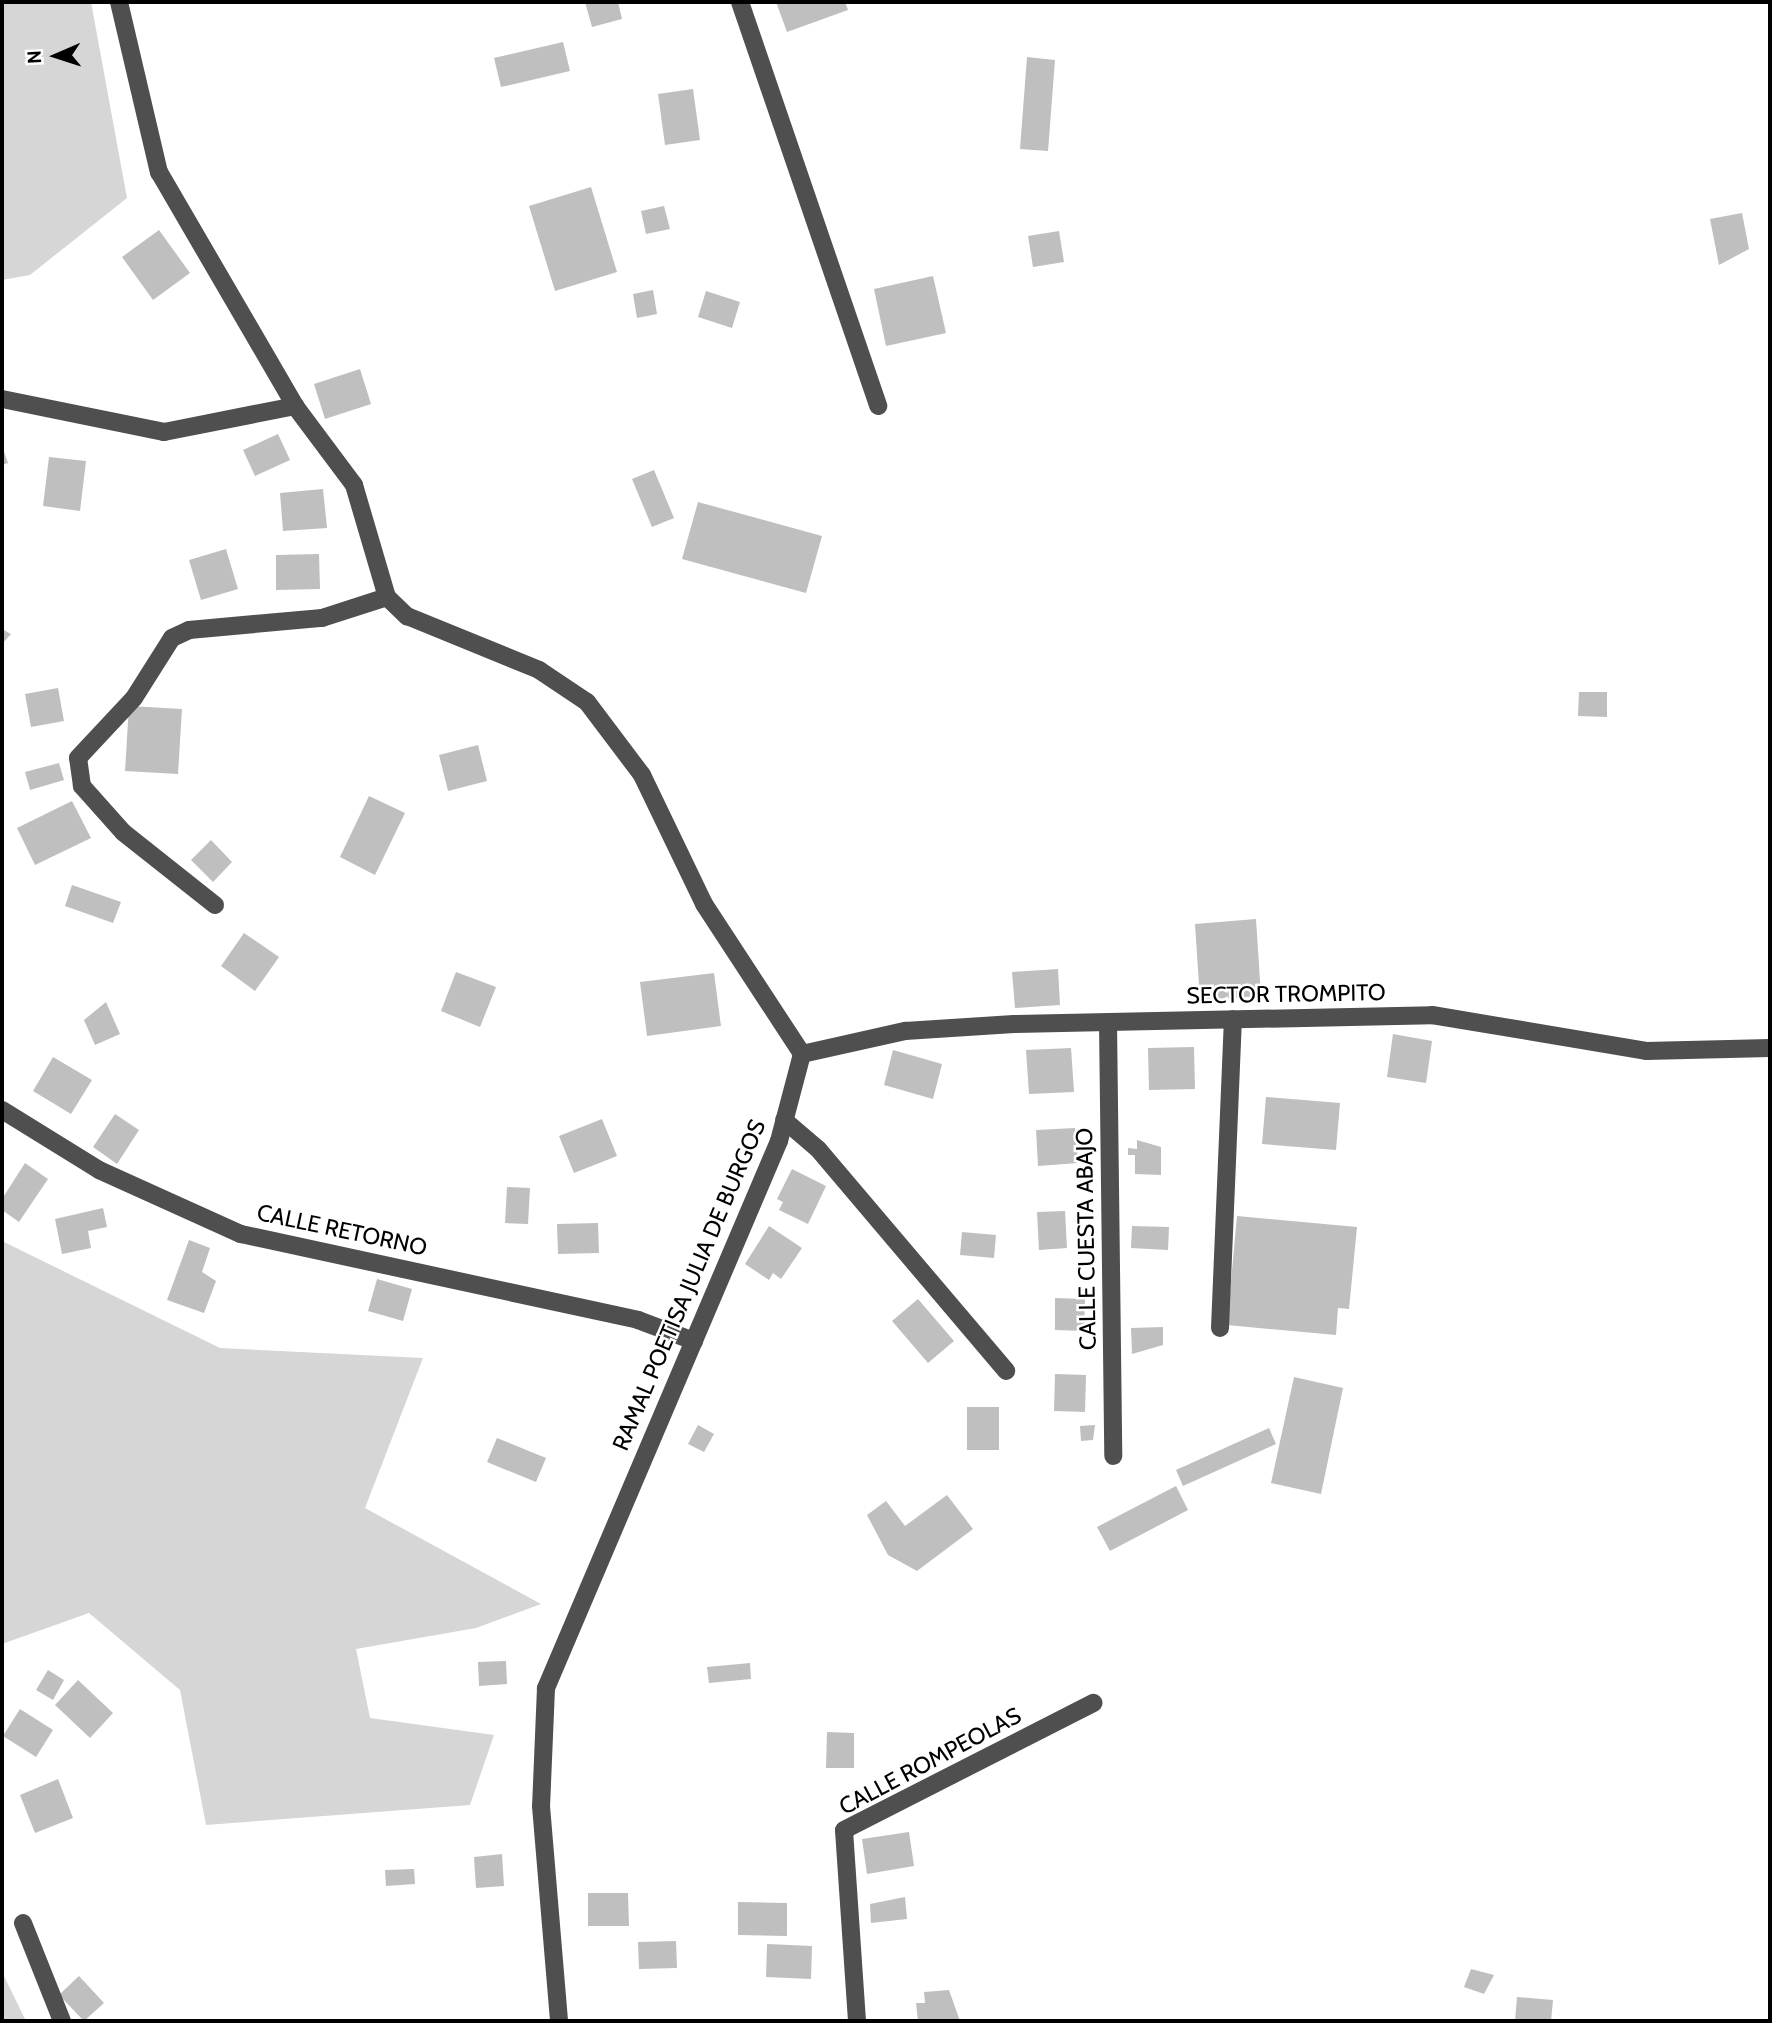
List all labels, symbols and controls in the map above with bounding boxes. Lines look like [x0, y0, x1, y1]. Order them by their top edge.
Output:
north arrow [21, 21, 91, 91]
text: N [23, 50, 46, 64]
street label: SECTOR TROMPITO [1186, 978, 1386, 1010]
street label: RAMAL POETISA JULIA DE BURGOS [607, 1115, 771, 1455]
street label: CALLE CUESTA ABAJO [1070, 1128, 1102, 1350]
street label: CALLE RETORNO [254, 1199, 430, 1261]
street label: CALLE ROMPEOLAS [834, 1701, 1026, 1821]

